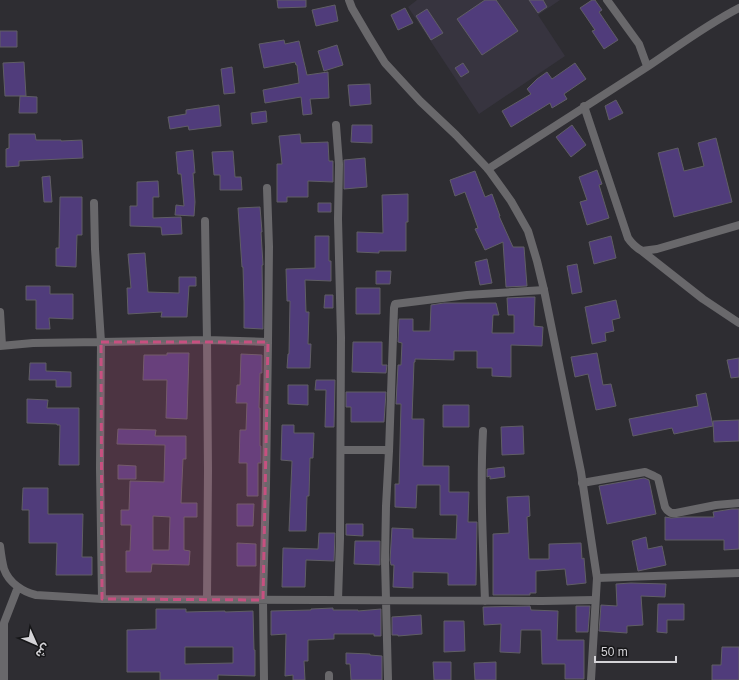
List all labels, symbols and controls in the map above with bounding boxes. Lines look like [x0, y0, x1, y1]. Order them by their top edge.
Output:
north arrow [16, 624, 56, 664]
scale bar [595, 638, 676, 664]
text: ش [33, 641, 53, 661]
text: 50 m [601, 645, 628, 659]

